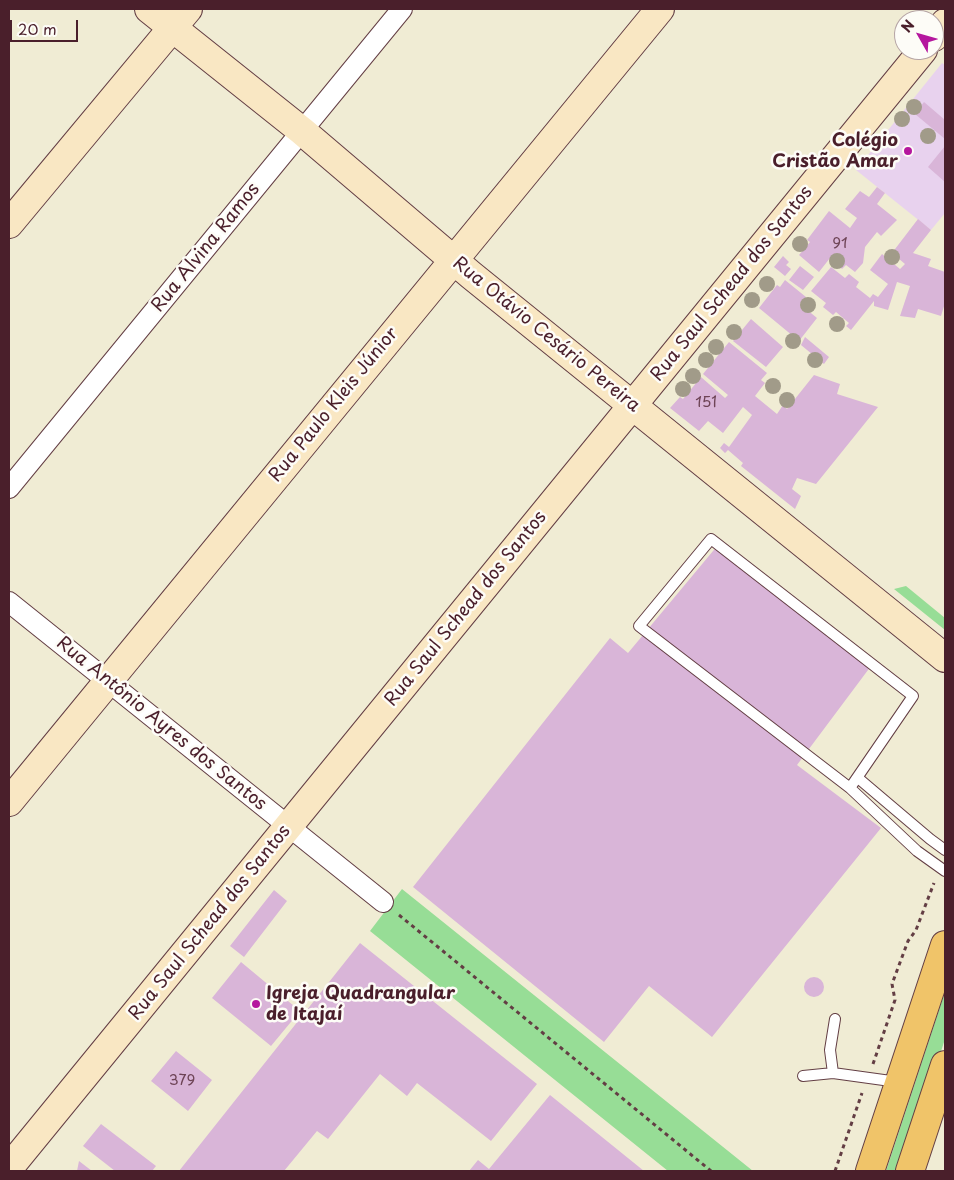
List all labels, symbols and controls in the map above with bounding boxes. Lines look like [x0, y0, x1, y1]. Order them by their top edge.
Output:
scale bar [12, 10, 80, 42]
north arrow [894, 10, 944, 60]
text: N [896, 15, 919, 37]
text: 20 m [18, 17, 57, 40]
place label: Colégio Cristão Amar [772, 130, 898, 172]
marker: Colégio Cristão Amar [902, 145, 914, 157]
street label: Rua Alvina Ramos [147, 179, 265, 317]
street label: Rua Saul Schead dos Santos [647, 182, 817, 386]
house number: 91 [832, 235, 848, 253]
street label: Rua Otávio Cesário Pereira [448, 253, 644, 417]
street label: Rua Paulo Kleis Júnior [265, 323, 403, 487]
house number: 151 [695, 394, 717, 412]
street label: Rua Saul Schead dos Santos [381, 507, 551, 711]
street label: Rua Antônio Ayres dos Santos [52, 633, 270, 815]
street label: Rua Saul Schead dos Santos [125, 821, 295, 1025]
place label: Igreja Quadrangular de Itajaí [266, 983, 455, 1026]
marker: Igreja Quadrangular de Itajaí [250, 998, 262, 1010]
house number: 379 [169, 1072, 195, 1090]

